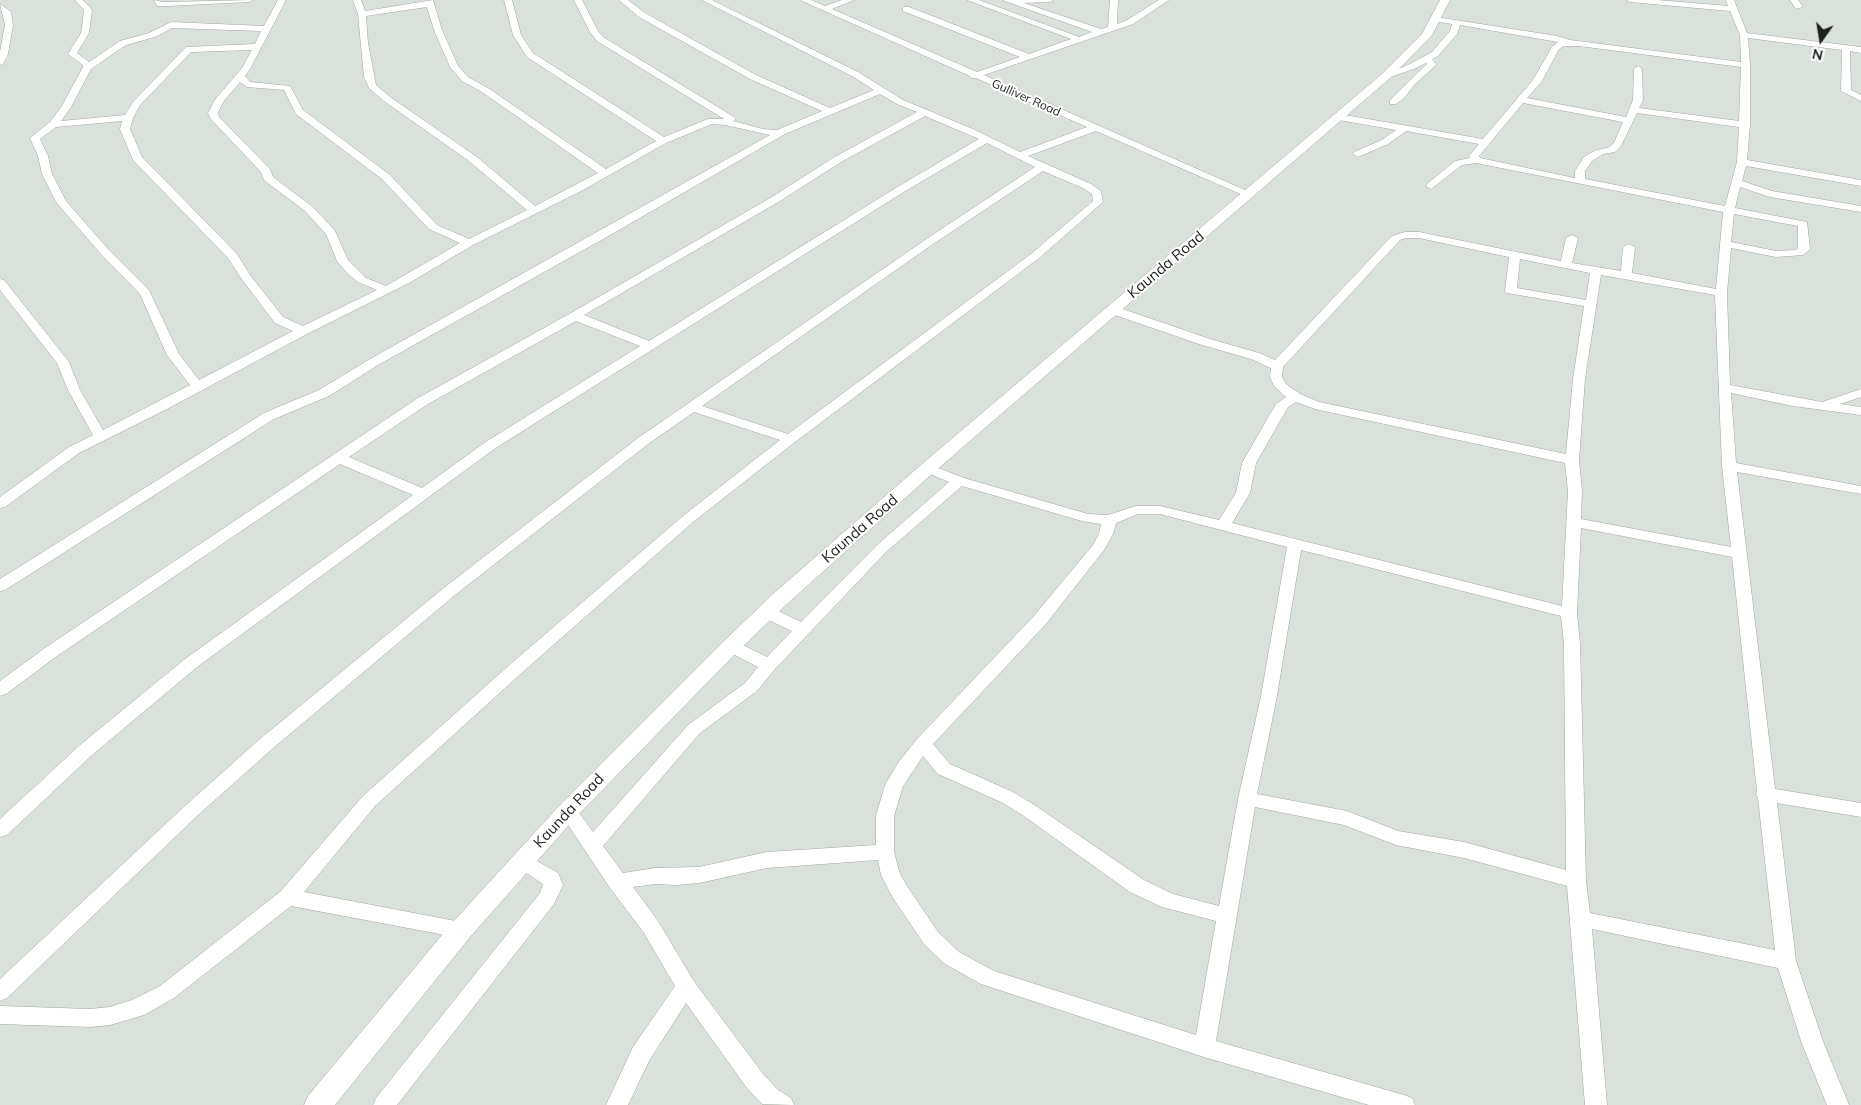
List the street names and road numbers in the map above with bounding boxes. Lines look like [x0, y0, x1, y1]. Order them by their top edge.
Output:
street label: Gulliver Road [989, 76, 1063, 120]
street label: Kaunda Road [1124, 228, 1208, 302]
street label: Kaunda Road [818, 491, 902, 567]
street label: Kaunda Road [530, 770, 608, 852]

